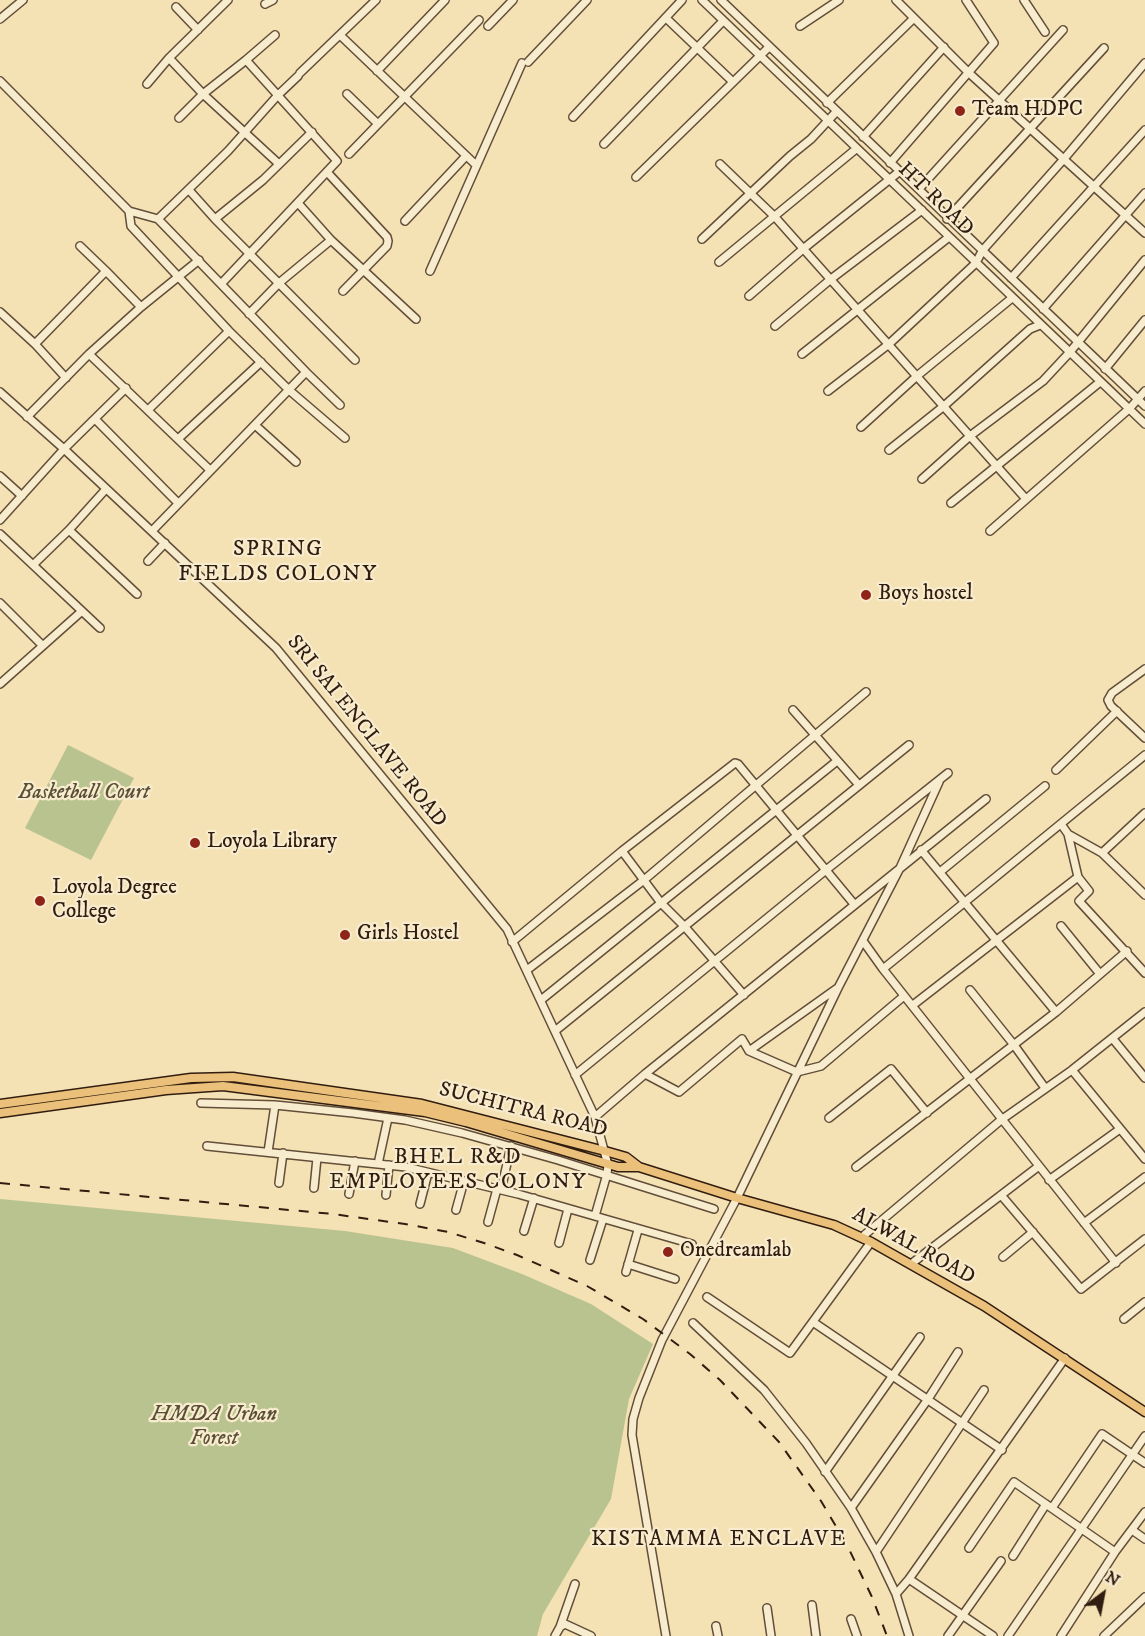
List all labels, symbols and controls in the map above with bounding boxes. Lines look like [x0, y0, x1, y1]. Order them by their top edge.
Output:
place label: Team HDPC [972, 98, 1083, 124]
marker: Team HDPC [953, 104, 967, 118]
street label: HT ROAD [892, 158, 978, 242]
district label: SPRING FIELDS COLONY [178, 537, 378, 588]
place label: Boys hostel [878, 582, 973, 608]
marker: Boys hostel [859, 588, 873, 602]
street label: SRI SAI ENCLAVE ROAD [281, 631, 451, 833]
park label: Basketball Court [19, 781, 149, 807]
place label: Loyola Library [207, 830, 337, 856]
marker: Loyola Library [188, 836, 202, 850]
place label: Loyola Degree College [52, 876, 177, 926]
marker: Loyola Degree College [33, 894, 47, 908]
place label: Girls Hostel [357, 922, 459, 948]
marker: Girls Hostel [338, 928, 352, 942]
street label: SUCHITRA ROAD [436, 1078, 610, 1144]
district label: BHEL R&D EMPLOYEES COLONY [329, 1145, 587, 1196]
street label: ALWAL ROAD [847, 1203, 979, 1291]
place label: Onedreamlab [680, 1239, 791, 1265]
marker: Onedreamlab [661, 1245, 675, 1259]
park label: HMDA Urban Forest [151, 1403, 277, 1453]
district label: KISTAMMA ENCLAVE [591, 1527, 847, 1553]
north arrow [1073, 1564, 1133, 1624]
text: N [1102, 1567, 1123, 1591]

